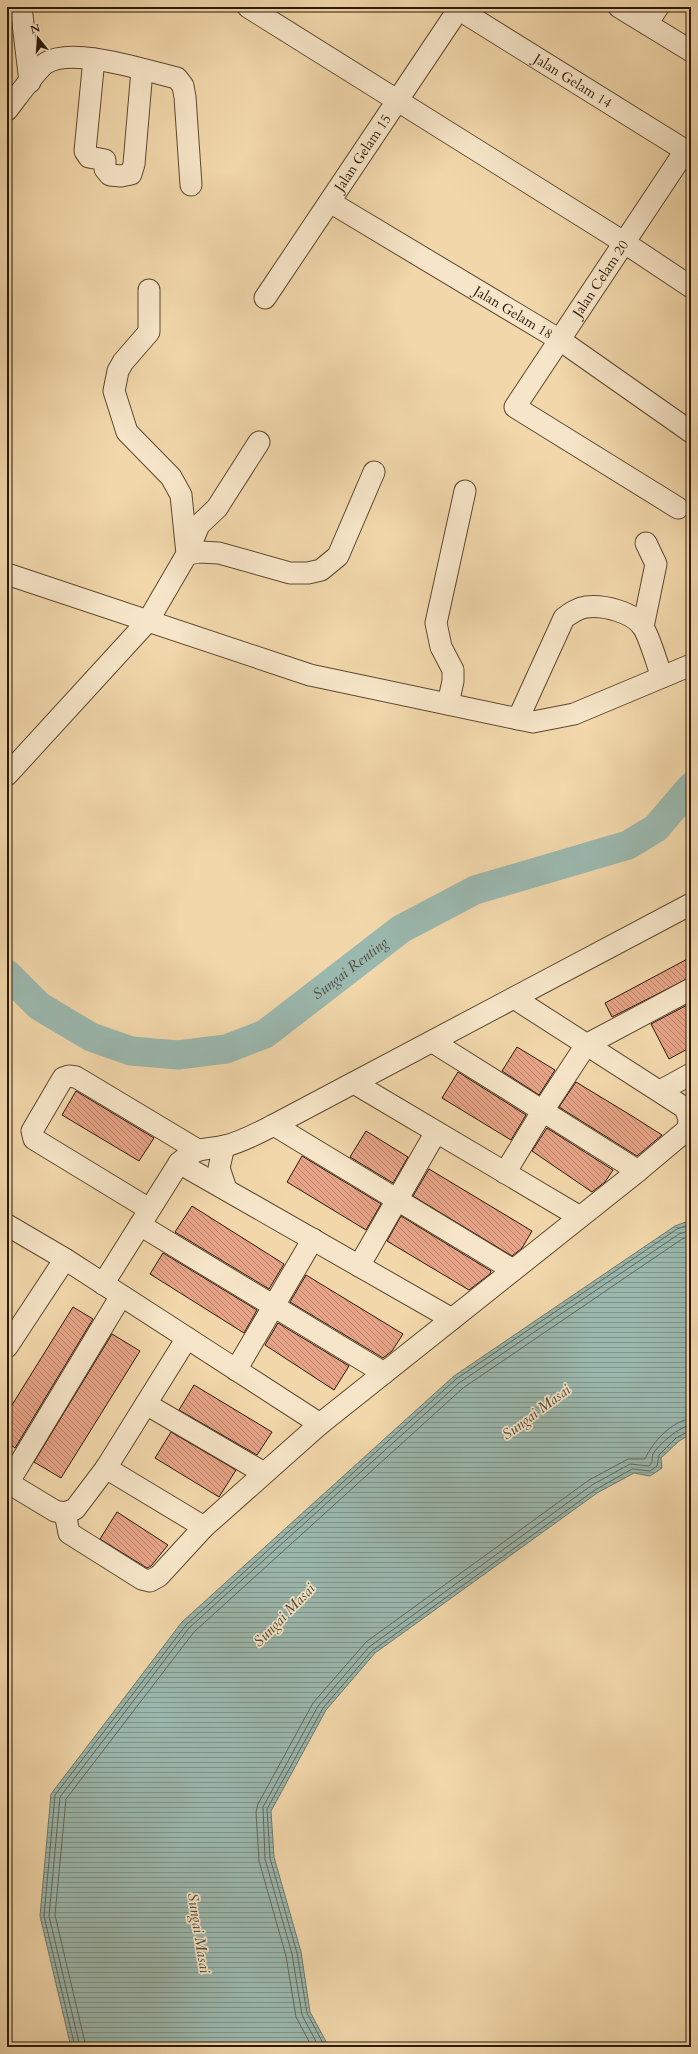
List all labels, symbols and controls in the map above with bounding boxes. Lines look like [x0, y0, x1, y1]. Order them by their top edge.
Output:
north arrow [18, 18, 58, 58]
text: N [28, 20, 42, 37]
street label: Jalan Gelam 14 [528, 48, 616, 113]
street label: Jalan Gelam 15 [329, 111, 396, 197]
street label: Jalan Celam 20 [567, 237, 633, 323]
street label: Jalan Gelam 18 [468, 280, 556, 344]
water label: Sungai Renting [308, 932, 392, 1004]
water label: Sungai Masai [498, 1379, 575, 1444]
water label: Sungai Masai [249, 1578, 320, 1651]
water label: Sungai Masai [183, 1892, 215, 1975]

